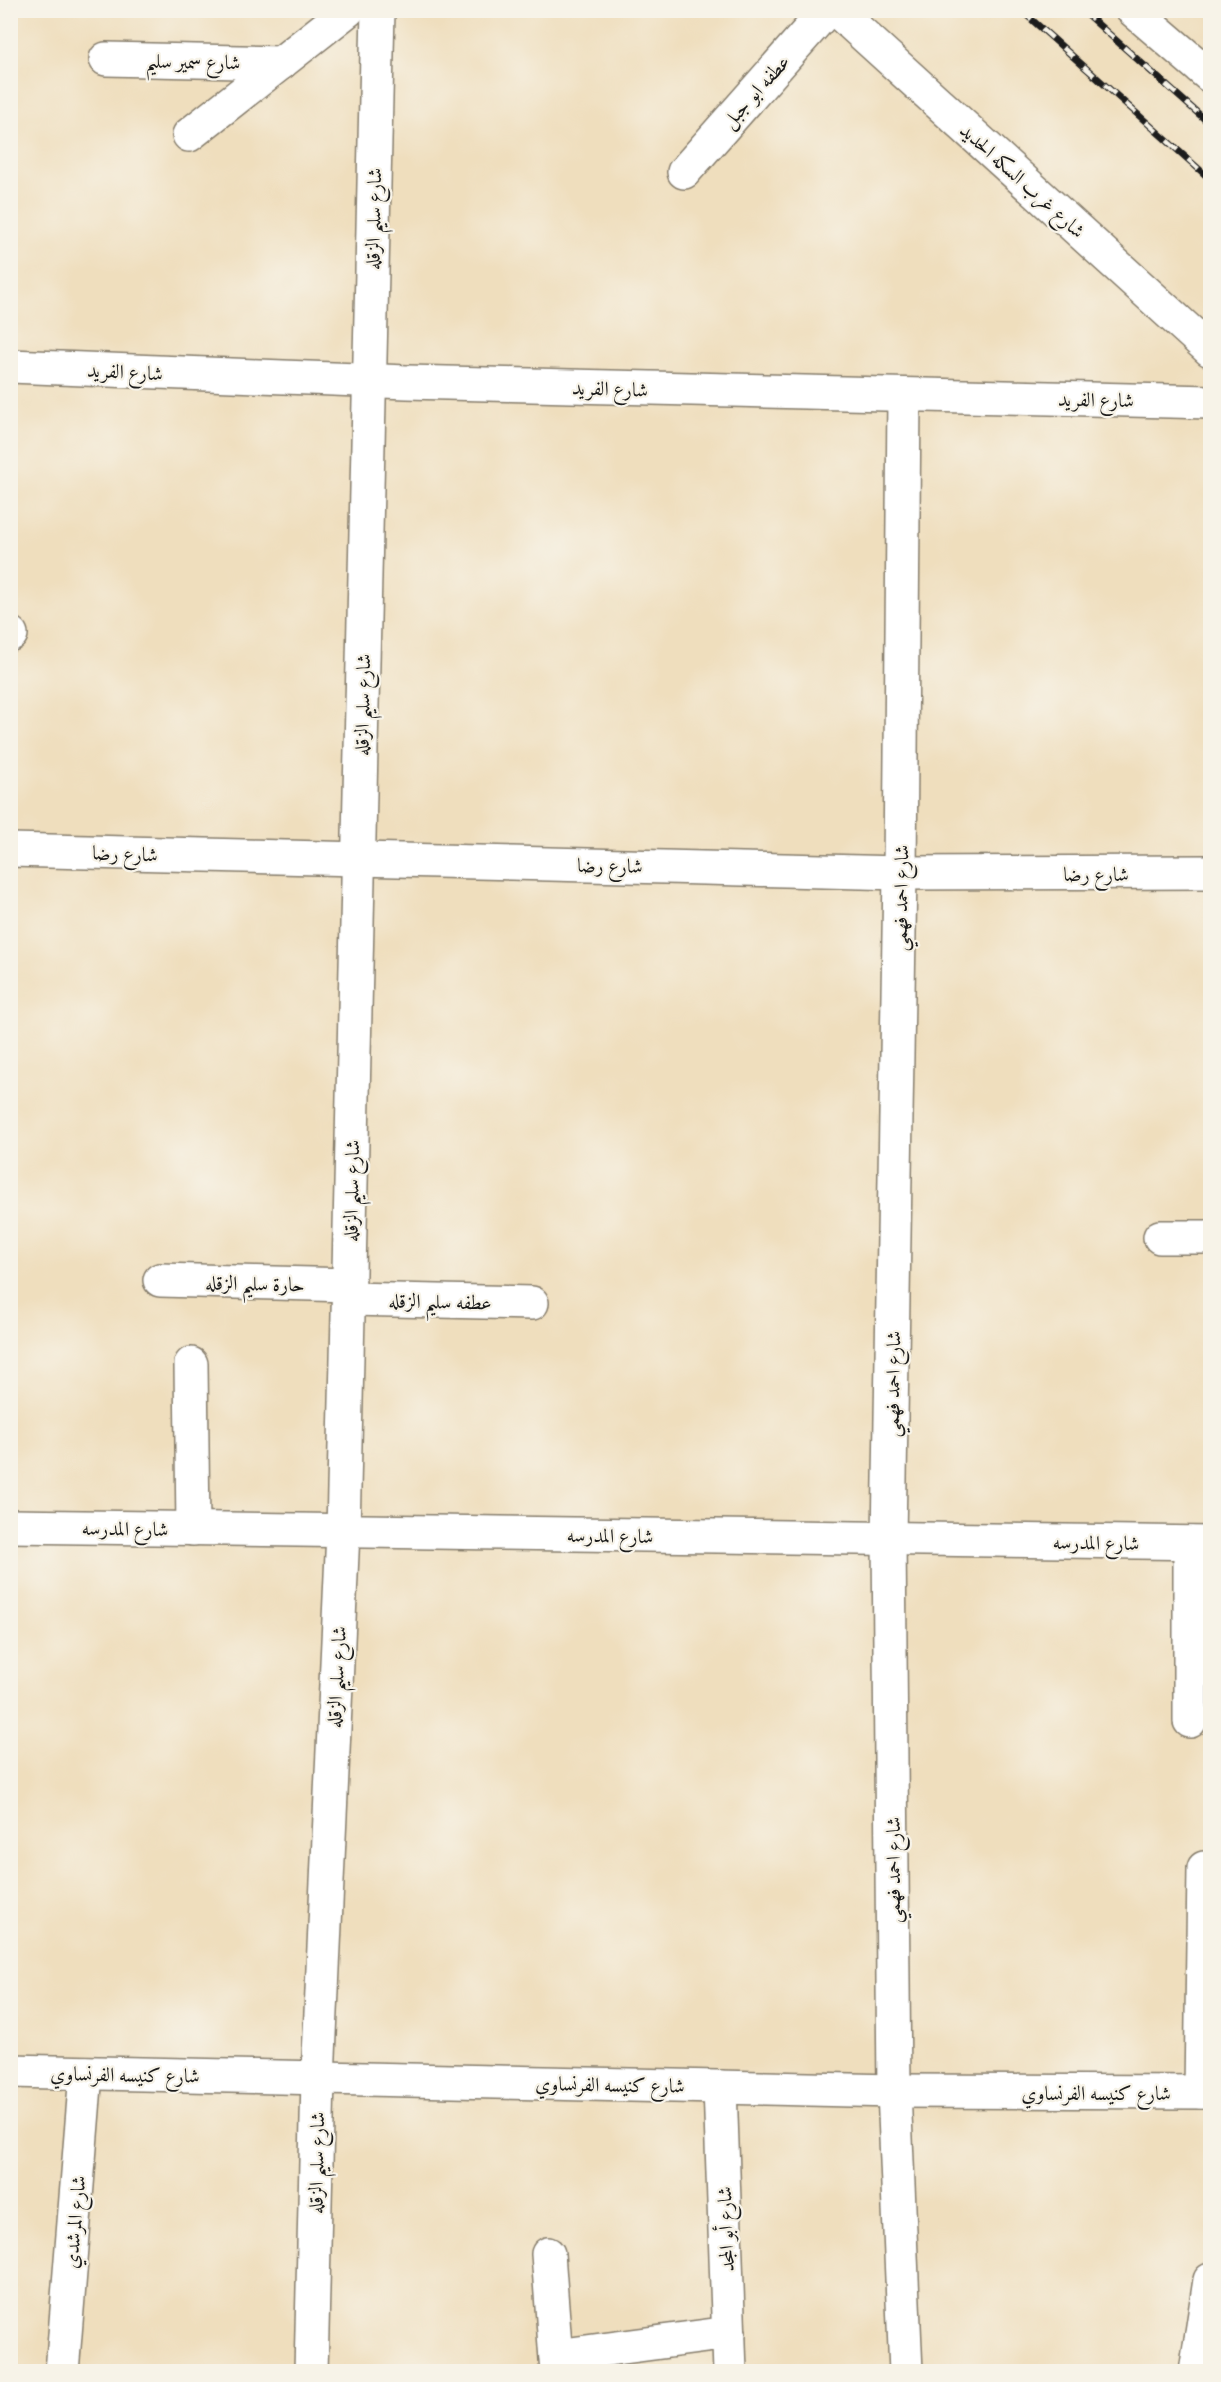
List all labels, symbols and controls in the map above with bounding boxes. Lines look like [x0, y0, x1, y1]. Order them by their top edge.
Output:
street label: شارع سمير سليم [145, 46, 241, 82]
street label: عطفه ابو جبل [714, 48, 797, 135]
street label: شارع غرب السكه الحديد [951, 116, 1092, 247]
street label: شارع سليم الزقله [358, 168, 394, 270]
street label: شارع الفريد [86, 355, 164, 391]
street label: شارع الفريد [571, 372, 649, 408]
street label: شارع الفريد [1058, 384, 1134, 418]
street label: شارع سليم الزقله [347, 654, 383, 756]
street label: شارع رضا [92, 837, 158, 873]
street label: شارع احمد فهمي [885, 844, 920, 952]
street label: شارع رضا [577, 850, 643, 884]
street label: شارع رضا [1063, 859, 1129, 892]
street label: شارع سليم الزقله [336, 1140, 372, 1242]
street label: حارة سليم الزقله [205, 1268, 305, 1304]
street label: عطفه سليم الزقله [388, 1286, 492, 1322]
street label: شارع احمد فهمي [877, 1330, 912, 1438]
street label: شارع المدرسه [81, 1513, 169, 1547]
street label: شارع المدرسه [566, 1520, 654, 1554]
street label: شارع المدرسه [1052, 1527, 1140, 1561]
street label: شارع سليم الزقله [319, 1625, 359, 1729]
street label: شارع احمد فهمي [878, 1817, 912, 1923]
street label: شارع كنيسه الفرنساوي [50, 2058, 200, 2094]
street label: شارع كنيسه الفرنساوي [535, 2068, 685, 2104]
street label: شارع كنيسه الفرنساوي [1021, 2078, 1171, 2111]
street label: شارع سليم الزقله [301, 2112, 337, 2214]
street label: شارع المرشدي [55, 2174, 97, 2270]
street label: شارع أبو المجد [709, 2186, 745, 2272]

